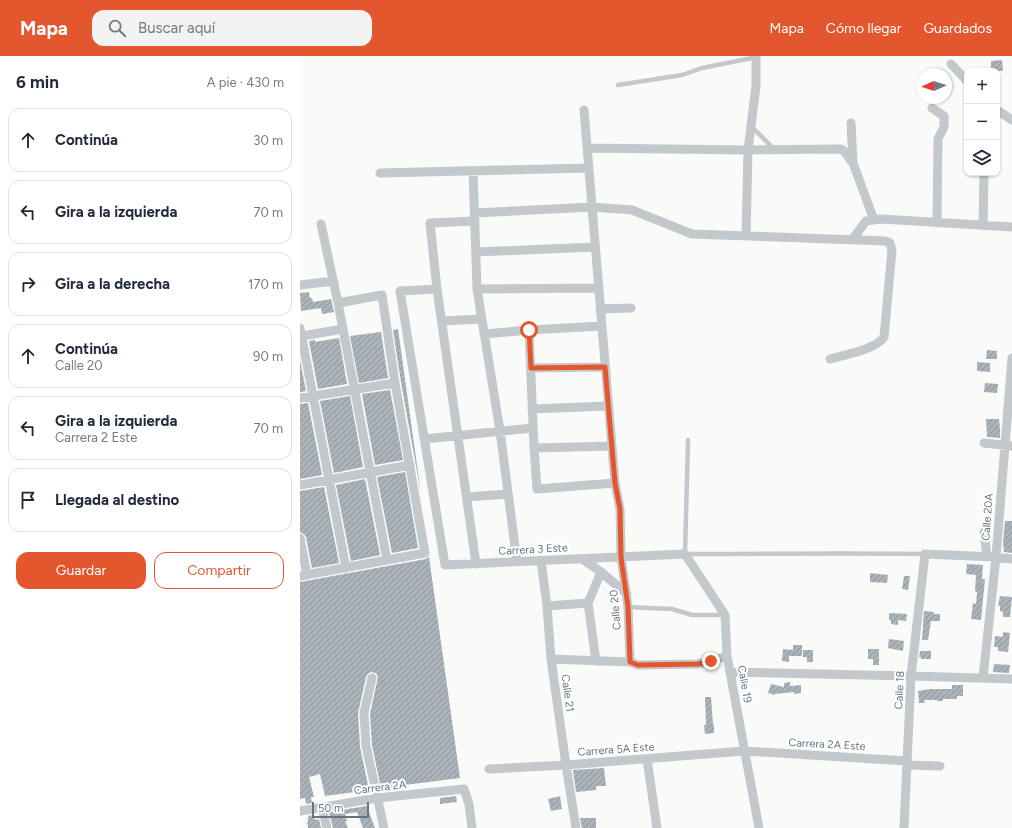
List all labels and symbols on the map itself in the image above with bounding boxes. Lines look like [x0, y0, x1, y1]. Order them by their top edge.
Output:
north arrow [916, 68, 952, 104]
route start [520, 321, 538, 339]
street label: Calle 20A [979, 492, 996, 541]
street label: Carrera 3 Este [498, 541, 568, 558]
street label: Calle 20 [607, 589, 624, 631]
route end [702, 652, 720, 670]
street label: Calle 19 [735, 664, 754, 704]
street label: Calle 18 [892, 670, 907, 710]
street label: Calle 21 [558, 673, 577, 713]
street label: Carrera 2A Este [788, 736, 866, 753]
street label: Carrera 5A Este [577, 740, 655, 759]
street label: Carrera 2A [353, 778, 408, 797]
scale bar [312, 800, 369, 819]

